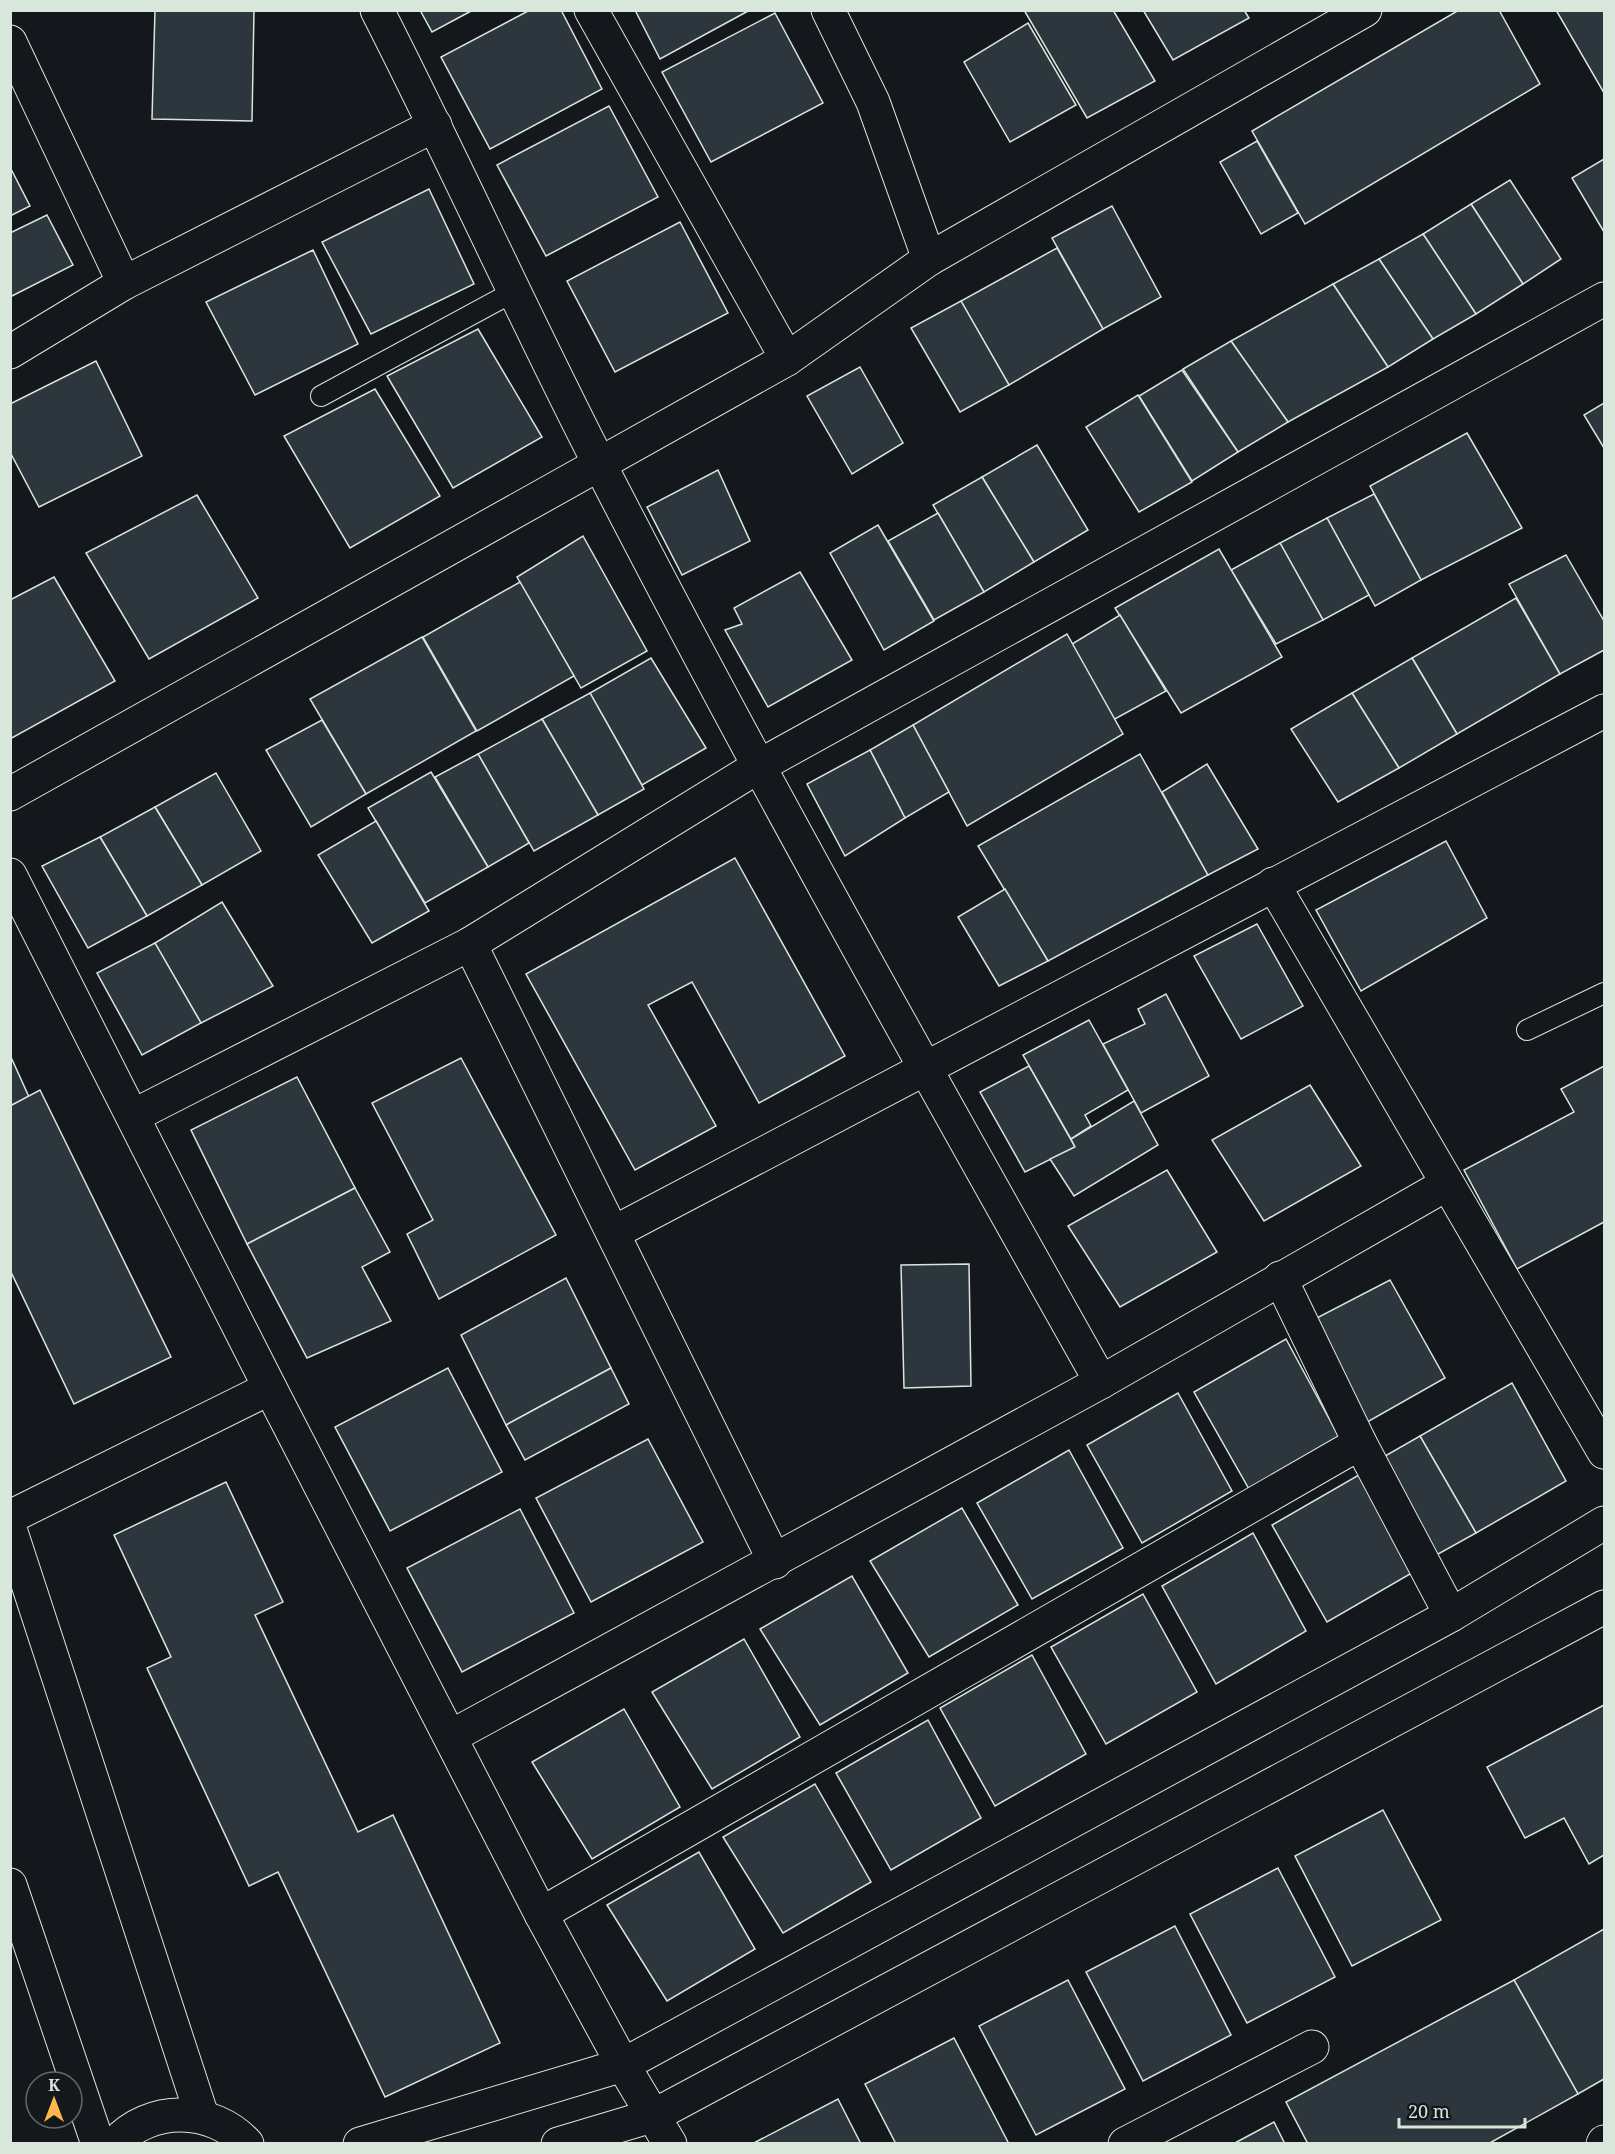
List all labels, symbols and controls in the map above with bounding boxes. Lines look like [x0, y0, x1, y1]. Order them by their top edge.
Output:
north arrow [24, 2070, 84, 2130]
text: K [48, 2074, 60, 2096]
scale bar [1399, 2091, 1525, 2129]
text: 20 m [1408, 2099, 1450, 2123]

